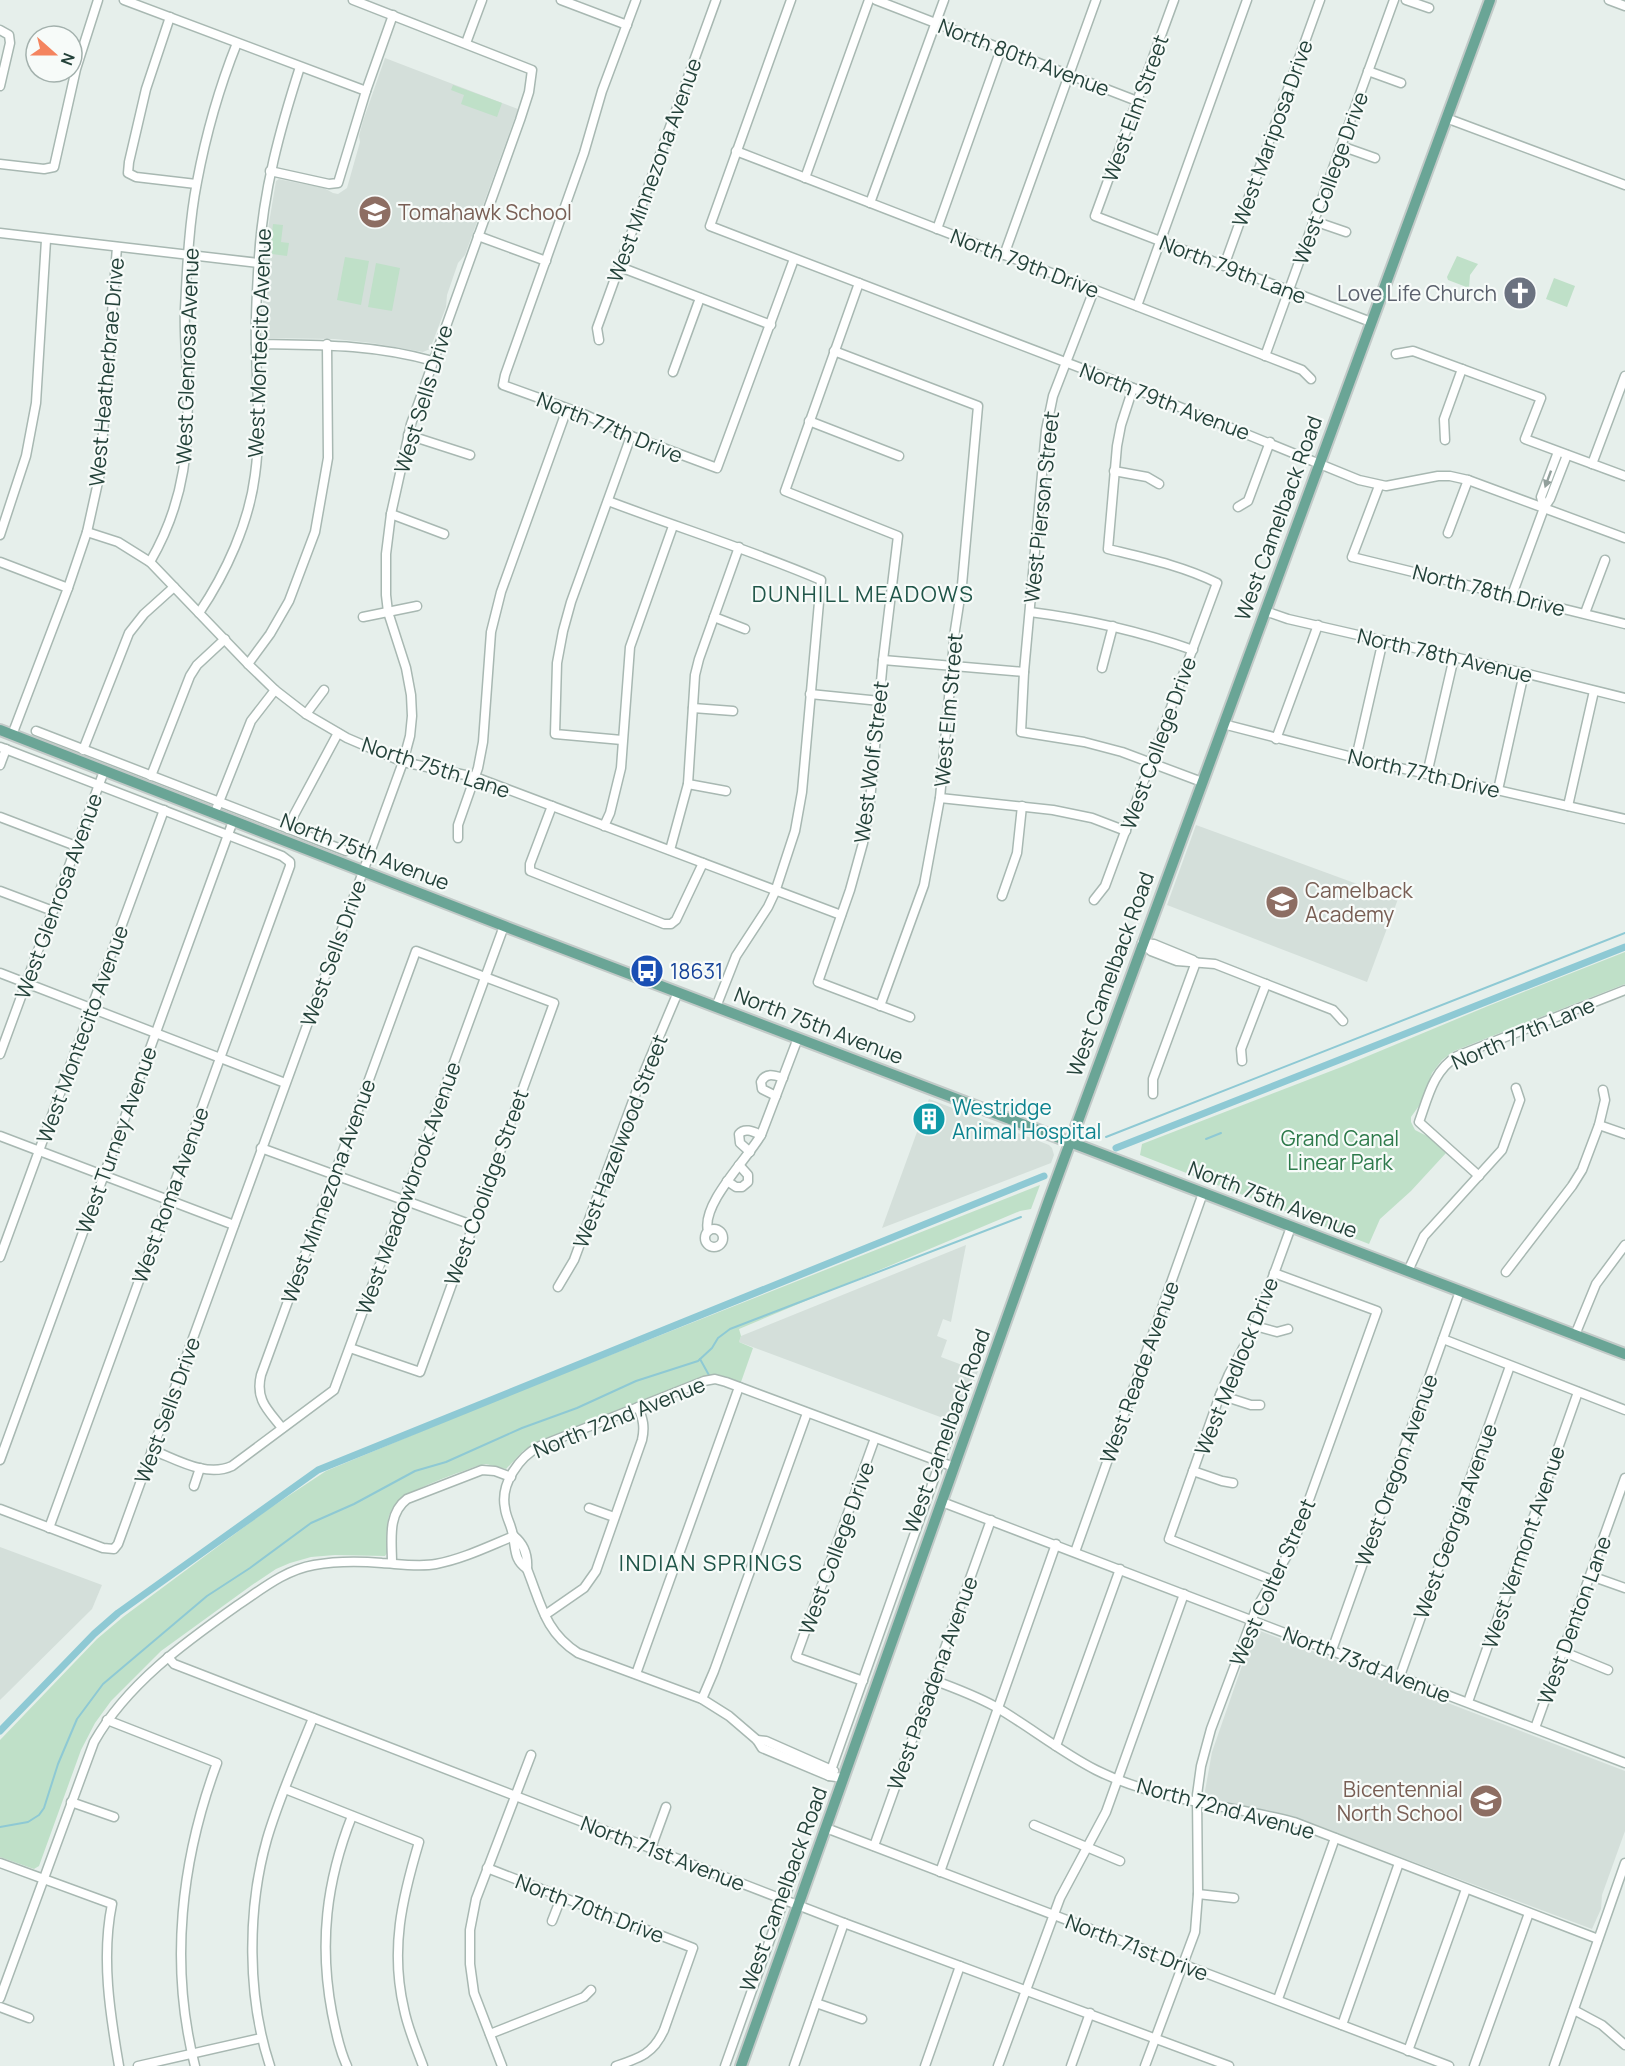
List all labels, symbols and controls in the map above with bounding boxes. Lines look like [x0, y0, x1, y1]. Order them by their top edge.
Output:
street label: North 80th Avenue [934, 11, 1114, 103]
north arrow [24, 24, 84, 84]
street label: West Elm Street [1095, 30, 1175, 186]
street label: West Mariposa Drive [1225, 36, 1319, 230]
text: N [56, 50, 80, 69]
street label: West Minnezona Avenue [600, 54, 708, 286]
street label: West College Drive [1286, 88, 1374, 268]
school or university icon: Tomahawk School [357, 194, 393, 230]
place label: Tomahawk School [398, 198, 572, 226]
street label: North 79th Drive [947, 222, 1103, 304]
street label: West Montecito Avenue [241, 228, 277, 458]
street label: North 79th Lane [1156, 228, 1310, 310]
street label: West Glenrosa Avenue [169, 247, 205, 465]
street label: West Heatherbrae Drive [82, 256, 130, 488]
church icon: Love Life Church [1502, 275, 1538, 311]
place label: Love Life Church [1337, 279, 1497, 307]
street label: West Sells Drive [387, 321, 459, 477]
street label: North 79th Avenue [1076, 356, 1254, 446]
street label: North 77th Drive [533, 385, 687, 469]
street label: West Pierson Street [1017, 410, 1065, 604]
street label: West Camelback Road [1228, 412, 1328, 624]
one-way arrow [1542, 471, 1552, 489]
street label: North 78th Drive [1410, 558, 1568, 622]
district label: DUNHILL MEADOWS [752, 579, 974, 609]
street label: North 78th Avenue [1355, 621, 1535, 689]
street label: West Elm Street [927, 632, 969, 788]
street label: West College Drive [1114, 653, 1202, 833]
street label: West Wolf Street [847, 679, 895, 845]
street label: North 75th Lane [358, 730, 514, 804]
street label: North 77th Drive [1345, 742, 1503, 804]
street label: West Glenrosa Avenue [8, 789, 108, 1003]
street label: North 75th Avenue [276, 806, 454, 896]
street label: West Camelback Road [1060, 868, 1160, 1080]
street label: West Sells Drive [294, 876, 372, 1030]
place label: Camelback Academy [1305, 876, 1413, 928]
school or university icon: Camelback Academy [1264, 884, 1300, 920]
street label: West Montecito Avenue [30, 921, 134, 1147]
bus stop icon: 18631 [629, 953, 665, 989]
place label: 18631 [670, 957, 723, 985]
street label: North 75th Avenue [730, 980, 908, 1070]
street label: North 77th Lane [1447, 990, 1599, 1076]
street label: West Hazelwood Street [566, 1030, 674, 1252]
street label: West Turney Avenue [69, 1042, 163, 1238]
street label: West Meadowbrook Avenue [349, 1058, 467, 1318]
street label: West Minnezona Avenue [274, 1075, 382, 1307]
street label: West Coolidge Street [437, 1085, 535, 1289]
place label: Westridge Animal Hospital [952, 1093, 1101, 1145]
building icon: Westridge Animal Hospital [911, 1101, 947, 1137]
street label: West Roma Avenue [125, 1103, 215, 1287]
park label: Grand Canal Linear Park [1281, 1124, 1399, 1176]
street label: North 75th Avenue [1184, 1154, 1362, 1244]
street label: West Medlock Drive [1188, 1273, 1284, 1459]
street label: West Reade Avenue [1093, 1277, 1185, 1467]
street label: West Camelback Road [896, 1325, 996, 1537]
street label: West Sells Drive [128, 1333, 206, 1487]
street label: North 72nd Avenue [529, 1370, 709, 1464]
street label: West Oregon Avenue [1348, 1370, 1444, 1570]
street label: West Georgia Avenue [1407, 1419, 1503, 1623]
street label: West Vermont Avenue [1475, 1442, 1571, 1652]
street label: West College Drive [792, 1458, 880, 1638]
street label: West Colter Street [1223, 1494, 1321, 1670]
street label: West Denton Lane [1531, 1532, 1617, 1708]
district label: INDIAN SPRINGS [619, 1548, 803, 1578]
street label: West Pasadena Avenue [880, 1572, 984, 1794]
street label: North 73rd Avenue [1279, 1619, 1455, 1709]
street label: North 72nd Avenue [1134, 1771, 1318, 1845]
place label: Bicentennial North School [1337, 1775, 1463, 1827]
street label: West Camelback Road [733, 1783, 833, 1995]
school or university icon: Bicentennial North School [1468, 1783, 1504, 1819]
street label: North 71st Avenue [577, 1809, 749, 1897]
street label: North 70th Drive [512, 1867, 668, 1949]
street label: North 71st Drive [1062, 1907, 1212, 1987]

